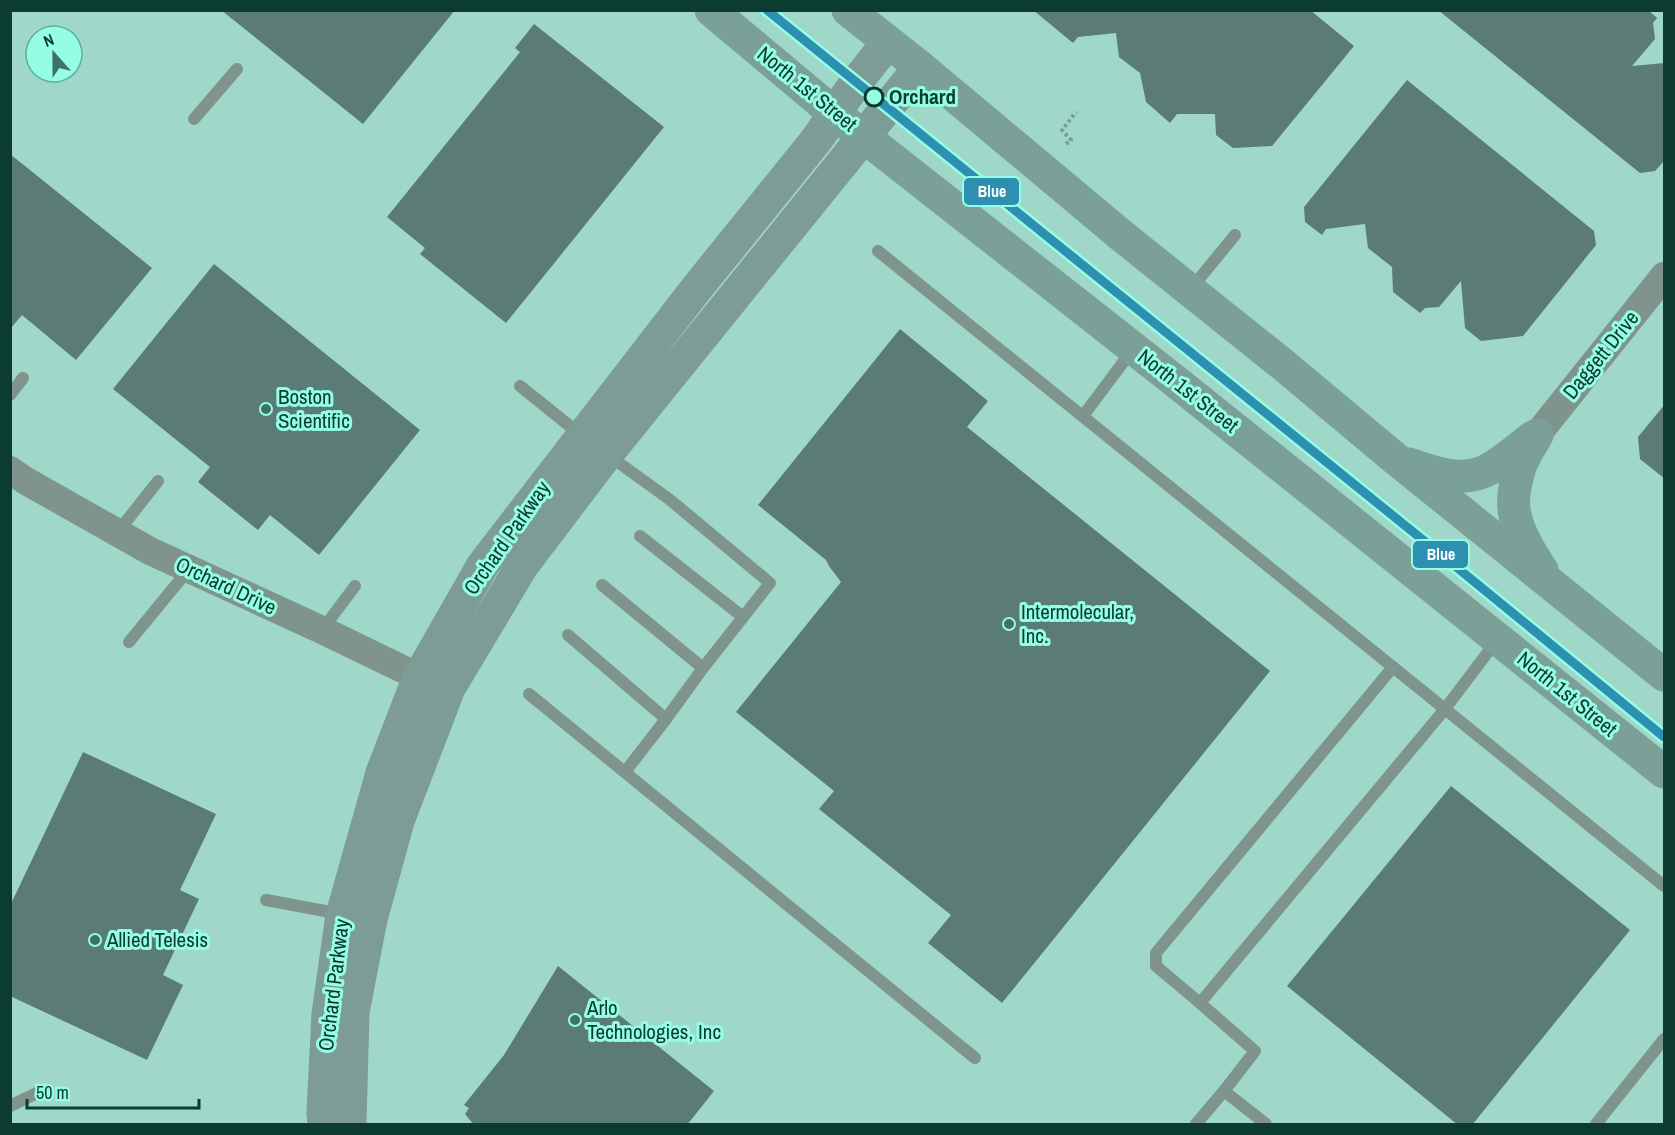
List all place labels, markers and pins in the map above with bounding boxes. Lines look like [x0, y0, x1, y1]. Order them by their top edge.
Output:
place label: Orchard [889, 82, 956, 111]
marker: Orchard [864, 87, 884, 107]
place label: Boston Scientific [278, 382, 350, 435]
marker: Boston Scientific [259, 402, 273, 416]
place label: Intermolecular, Inc. [1021, 597, 1134, 650]
marker: Intermolecular, Inc. [1002, 617, 1016, 631]
place label: Allied Telesis [106, 925, 208, 954]
marker: Allied Telesis [88, 933, 102, 947]
place label: Arlo Technologies, Inc [586, 993, 721, 1046]
marker: Arlo Technologies, Inc [568, 1013, 582, 1027]

